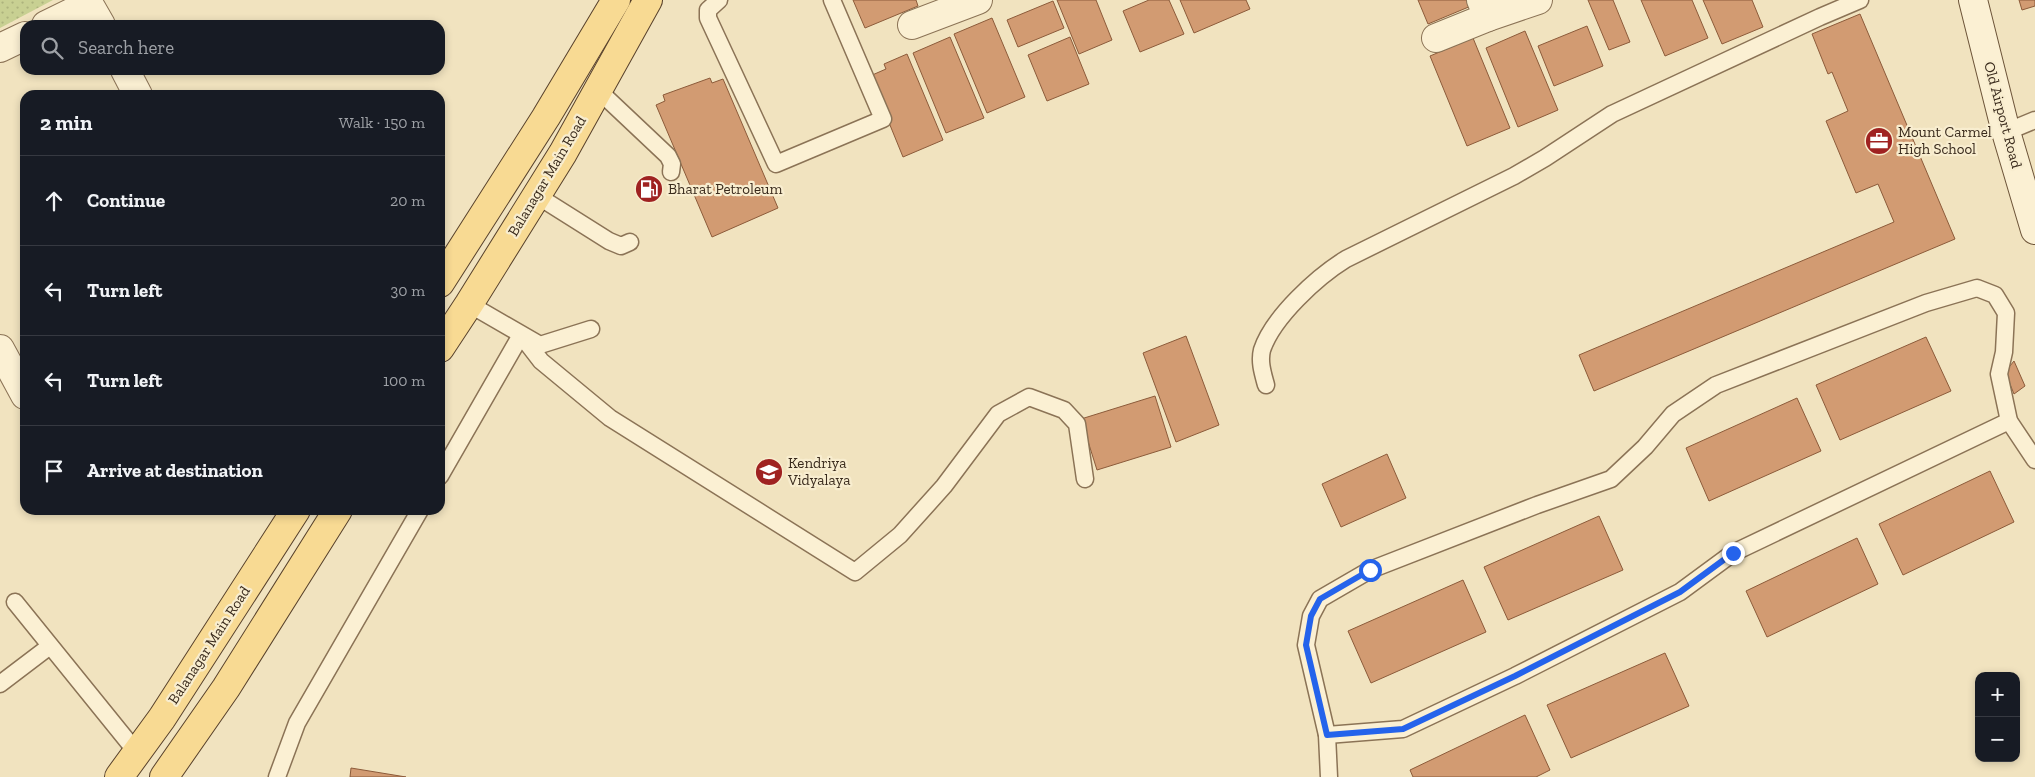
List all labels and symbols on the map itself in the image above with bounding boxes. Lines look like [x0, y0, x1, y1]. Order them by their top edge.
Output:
street label: Old Airport Road [1980, 60, 2026, 171]
street label: Balanagar Main Road [504, 112, 590, 239]
place label: Mount Carmel High School [1898, 123, 1992, 158]
office icon: Mount Carmel High School [1864, 126, 1894, 156]
fuel station icon: Bharat Petroleum [634, 174, 664, 204]
place label: Bharat Petroleum [668, 180, 782, 198]
place label: Kendriya Vidyalaya [787, 454, 850, 489]
school or university icon: Kendriya Vidyalaya [754, 457, 784, 487]
route end [1722, 542, 1745, 565]
route start [1359, 559, 1382, 582]
street label: Balanagar Main Road [164, 582, 254, 707]

